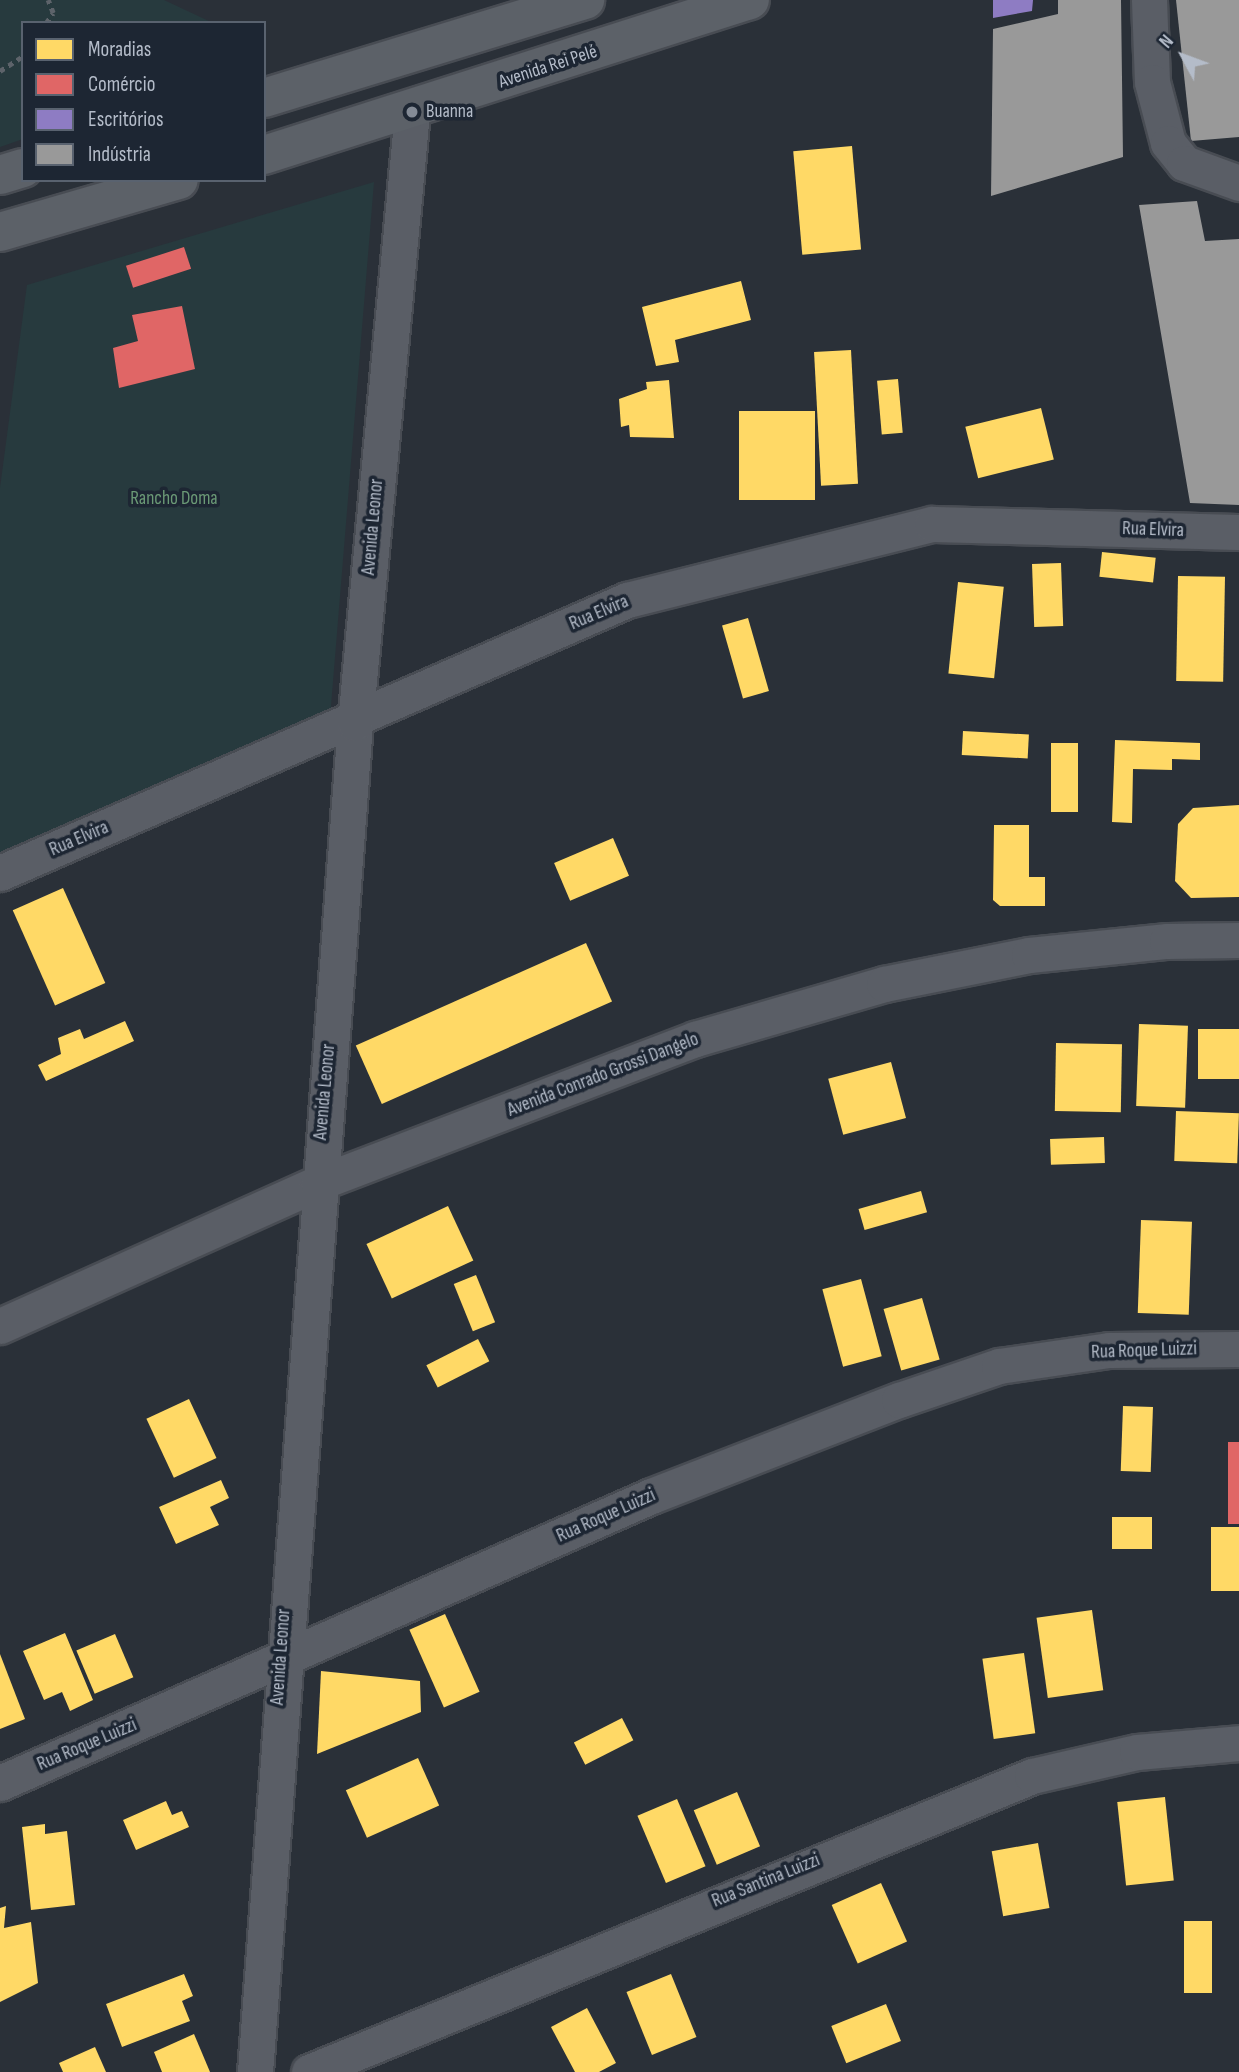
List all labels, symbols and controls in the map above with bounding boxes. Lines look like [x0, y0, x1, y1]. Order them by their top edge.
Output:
legend [21, 21, 266, 182]
north arrow [1148, 21, 1218, 91]
text: N [1155, 31, 1179, 53]
text: Moradias [88, 37, 151, 62]
street label: Avenida Rei Pelé [496, 40, 600, 94]
text: Comércio [88, 72, 155, 97]
place label: Buanna [426, 101, 473, 123]
marker: Buanna [404, 104, 420, 120]
text: Escritórios [88, 107, 164, 132]
text: Indústria [88, 142, 151, 167]
street label: Avenida Leonor [357, 478, 389, 576]
park label: Rancho Doma [130, 488, 218, 510]
street label: Rua Elvira [1122, 518, 1184, 542]
street label: Rua Elvira [566, 590, 632, 636]
street label: Rua Elvira [46, 816, 112, 862]
street label: Avenida Conrado Grossi Dangelo [504, 1028, 702, 1122]
street label: Avenida Leonor [309, 1043, 341, 1141]
street label: Rua Roque Luizzi [1091, 1338, 1197, 1364]
street label: Rua Roque Luizzi [553, 1484, 659, 1548]
street label: Avenida Leonor [266, 1608, 296, 1706]
street label: Rua Roque Luizzi [34, 1714, 140, 1776]
street label: Rua Santina Luizzi [709, 1849, 823, 1913]

